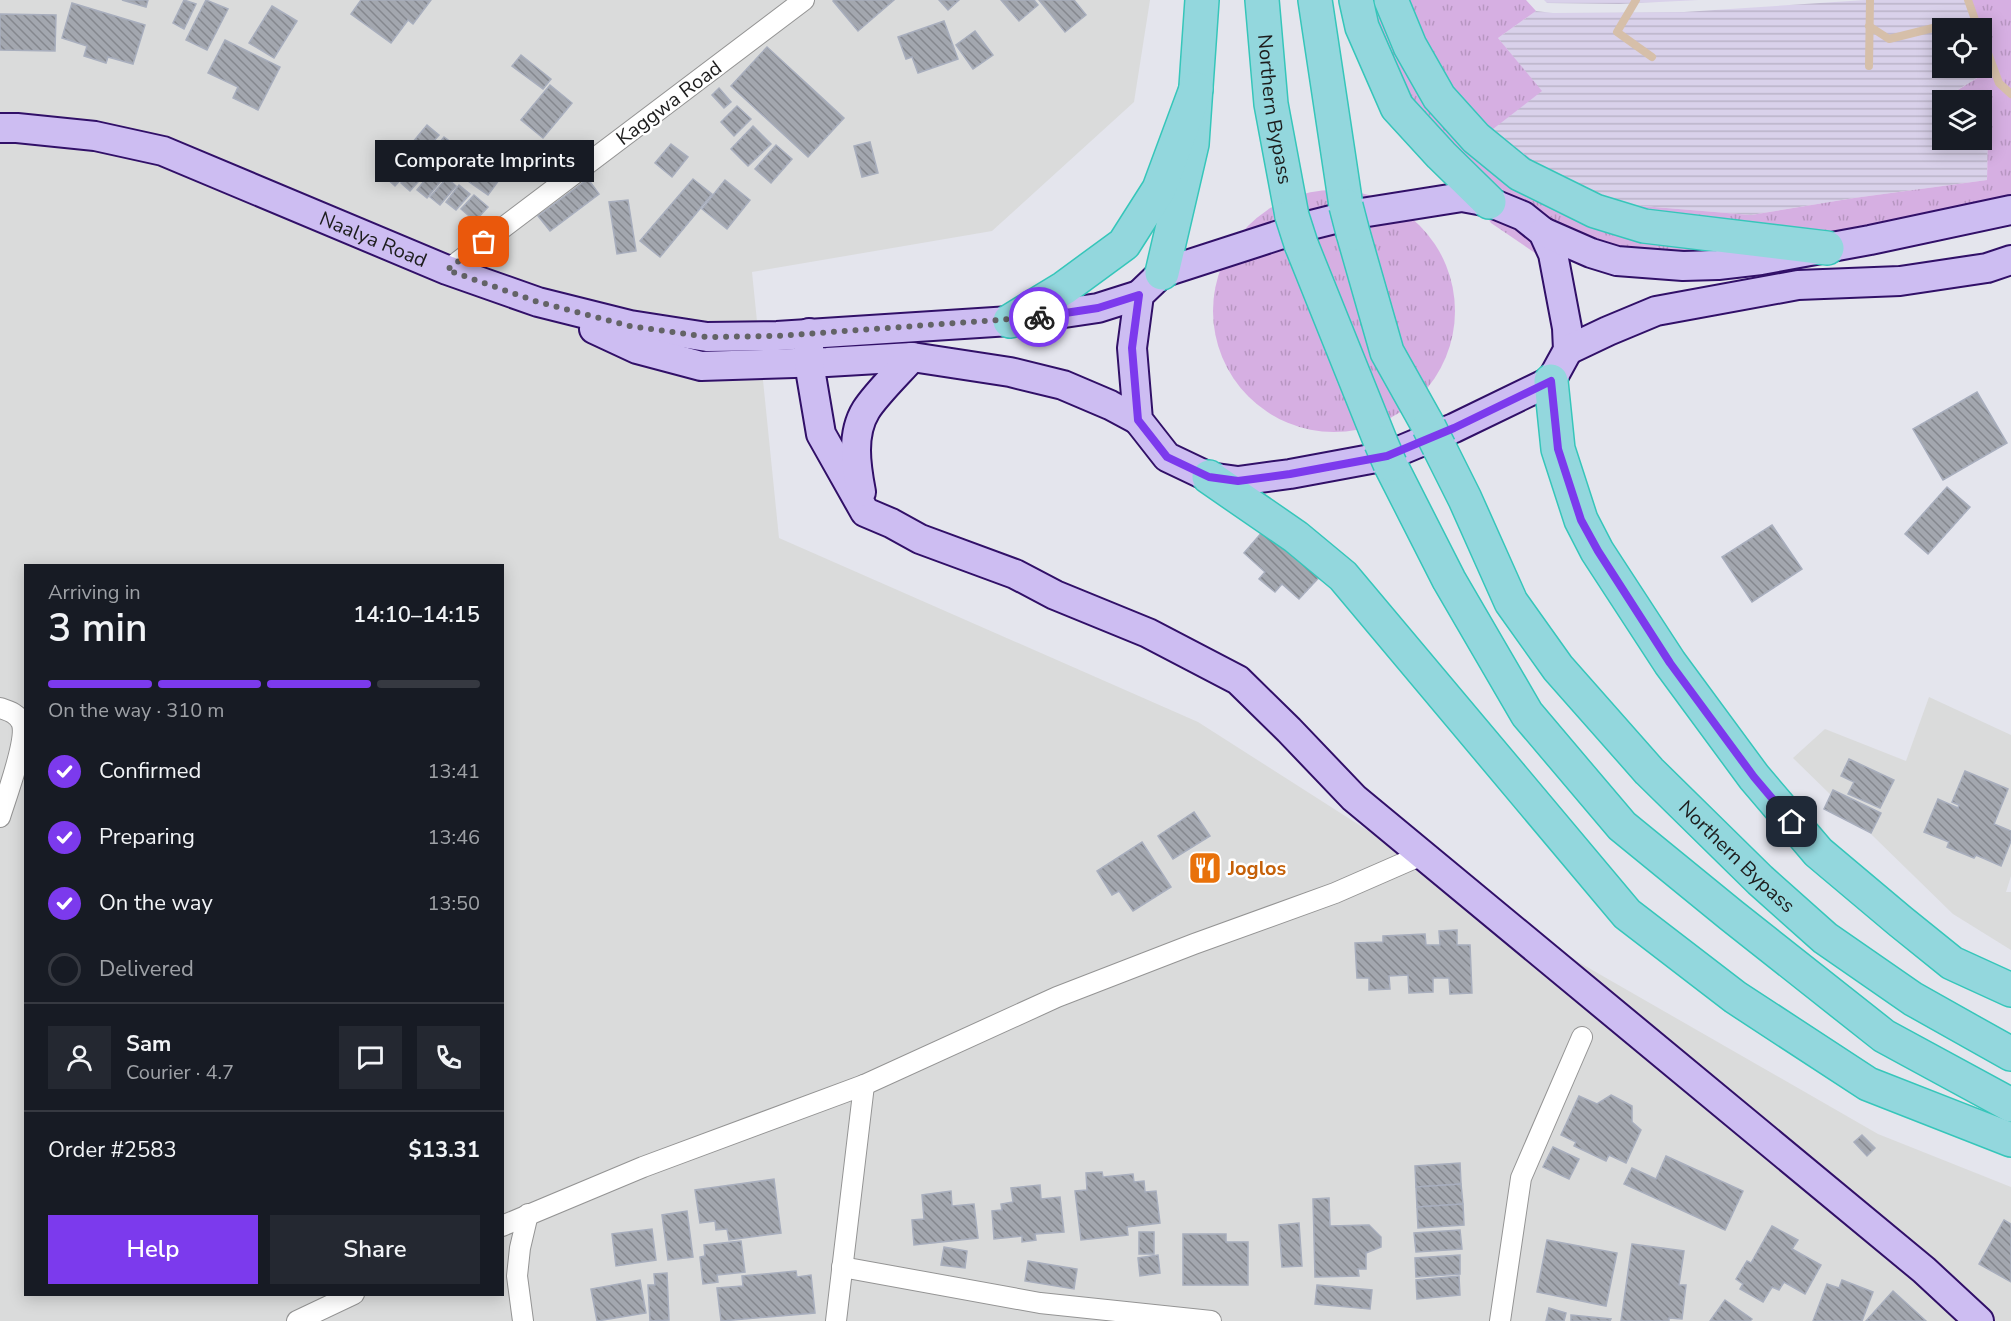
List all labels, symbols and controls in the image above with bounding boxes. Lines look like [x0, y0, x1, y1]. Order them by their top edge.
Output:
map controls [1932, 18, 1992, 150]
button: locate [1932, 18, 1992, 78]
street label: Northern Bypass [1251, 33, 1299, 187]
street label: Kaggwa Road [611, 54, 727, 152]
button: layers [1932, 90, 1992, 150]
callout: Comporate Imprints [374, 140, 594, 182]
text: Comporate Imprints [394, 147, 575, 174]
street label: Naalya Road [315, 205, 431, 274]
pin [458, 216, 509, 267]
icon: bag [467, 225, 500, 258]
courier [1009, 287, 1069, 347]
icon: bike [1023, 301, 1056, 334]
text: Arriving in [48, 579, 141, 606]
text: 14:10–14:15 [353, 600, 480, 630]
text: 3 min [48, 602, 147, 655]
text: On the way · 310 m [48, 697, 224, 724]
icon: check [48, 755, 81, 788]
text: Confirmed [99, 756, 201, 786]
text: 13:41 [427, 758, 480, 785]
street label: Northern Bypass [1673, 794, 1801, 919]
pin [1766, 796, 1817, 847]
icon: home [1775, 805, 1808, 838]
icon: check [48, 821, 81, 854]
text: Preparing [99, 822, 195, 852]
text: 13:46 [427, 824, 480, 851]
restaurant icon: Joglos [1187, 850, 1223, 886]
place label: Joglos [1227, 855, 1287, 882]
icon: check [48, 887, 81, 920]
text: On the way [99, 888, 213, 918]
text: 13:50 [427, 890, 480, 917]
text: Delivered [99, 954, 194, 984]
button: person [48, 1026, 111, 1089]
button: chat [339, 1026, 402, 1089]
button: phone [417, 1026, 480, 1089]
text: Sam [126, 1029, 171, 1059]
text: Courier · 4.7 [126, 1059, 234, 1086]
text: Order #2583 [48, 1135, 177, 1165]
text: $13.31 [409, 1135, 480, 1165]
button: Help [48, 1215, 258, 1284]
button: Share [270, 1215, 480, 1284]

